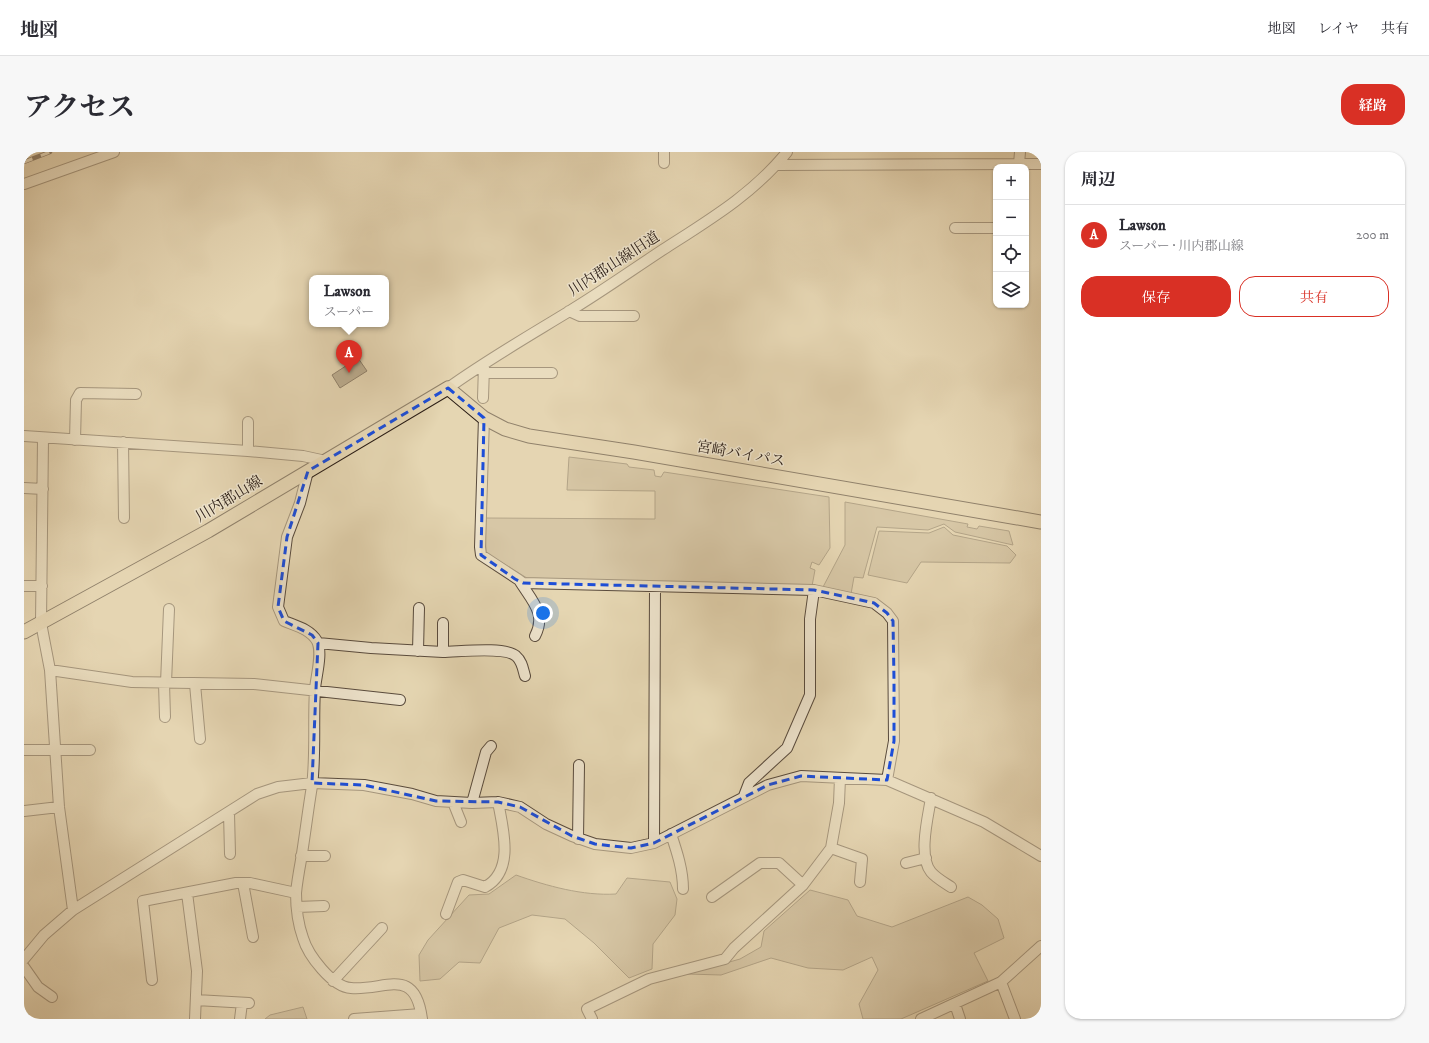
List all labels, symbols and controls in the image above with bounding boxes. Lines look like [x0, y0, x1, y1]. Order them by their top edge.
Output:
text: 地図 [20, 19, 58, 42]
text: 地図 [1268, 20, 1296, 38]
text: レイヤ [1318, 20, 1359, 38]
text: 共有 [1381, 20, 1409, 38]
button: 経路 [1341, 84, 1405, 125]
text: アクセス [24, 90, 135, 125]
map controls [993, 164, 1029, 308]
button: + [993, 164, 1029, 200]
text: 周辺 [1081, 169, 1115, 191]
button: − [993, 200, 1029, 236]
text: Lawson [1119, 216, 1166, 235]
street label: 川内郡山線旧道 [565, 227, 663, 301]
text: A [1090, 227, 1098, 243]
text: 200 m [1356, 227, 1389, 243]
button: locate [993, 236, 1029, 272]
text: スーパー · 川内郡山線 [1119, 238, 1243, 254]
button: layers [993, 272, 1029, 308]
popup [309, 275, 389, 327]
button: 保存 [1081, 276, 1231, 317]
button: 共有 [1239, 276, 1389, 317]
text: Lawson [324, 282, 371, 301]
text: スーパー [324, 304, 374, 320]
pin: A [336, 340, 362, 373]
street label: 宮崎バイパス [695, 437, 787, 471]
street label: 川内郡山線 [192, 472, 266, 526]
your location [533, 603, 553, 623]

